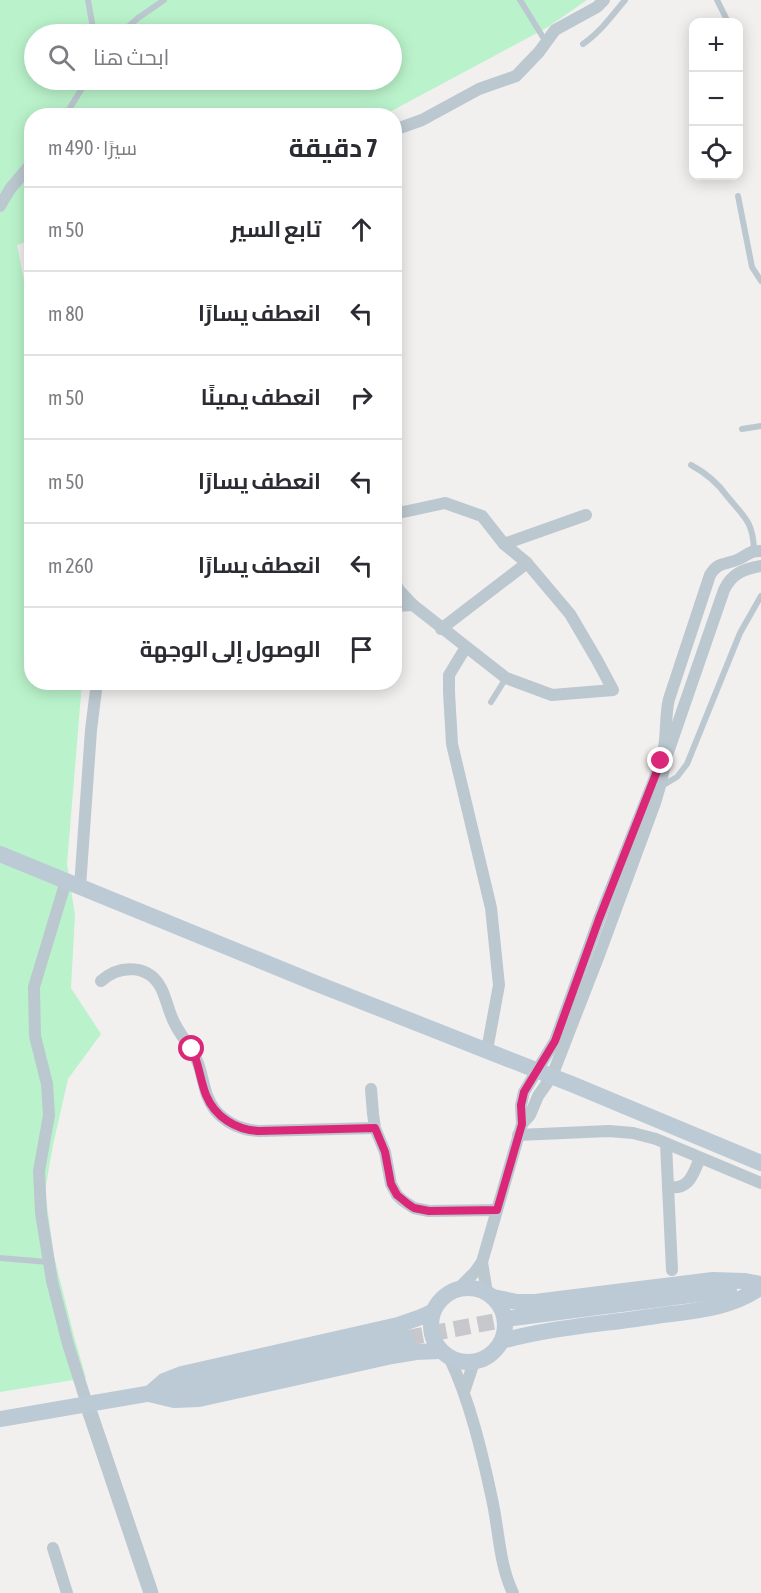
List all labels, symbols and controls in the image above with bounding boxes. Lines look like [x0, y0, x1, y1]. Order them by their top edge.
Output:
map controls [689, 18, 743, 180]
button: + [689, 18, 743, 72]
search box [24, 24, 402, 90]
icon: search [45, 41, 78, 74]
text: ابحث هنا [93, 44, 170, 70]
button: − [689, 72, 743, 126]
button: locate [689, 126, 743, 180]
text: 7 دقيقة [289, 133, 378, 163]
text: سيرًا · 490 m [48, 136, 137, 159]
icon: ahead [345, 213, 378, 246]
text: تابع السير [231, 216, 321, 242]
text: 50 m [48, 218, 84, 241]
icon: left [345, 297, 378, 330]
text: انعطف يسارًا [198, 300, 321, 326]
text: 80 m [48, 302, 84, 325]
icon: right [345, 381, 378, 414]
text: انعطف يمينًا [201, 384, 321, 410]
text: 50 m [48, 386, 84, 409]
icon: left [345, 465, 378, 498]
text: انعطف يسارًا [198, 468, 321, 494]
text: 50 m [48, 470, 84, 493]
icon: left [345, 549, 378, 582]
text: انعطف يسارًا [198, 552, 321, 578]
text: 260 m [48, 554, 93, 577]
icon: arrive [345, 633, 378, 666]
text: الوصول إلى الوجهة [140, 636, 321, 662]
route end [647, 747, 673, 773]
route start [178, 1035, 204, 1061]

